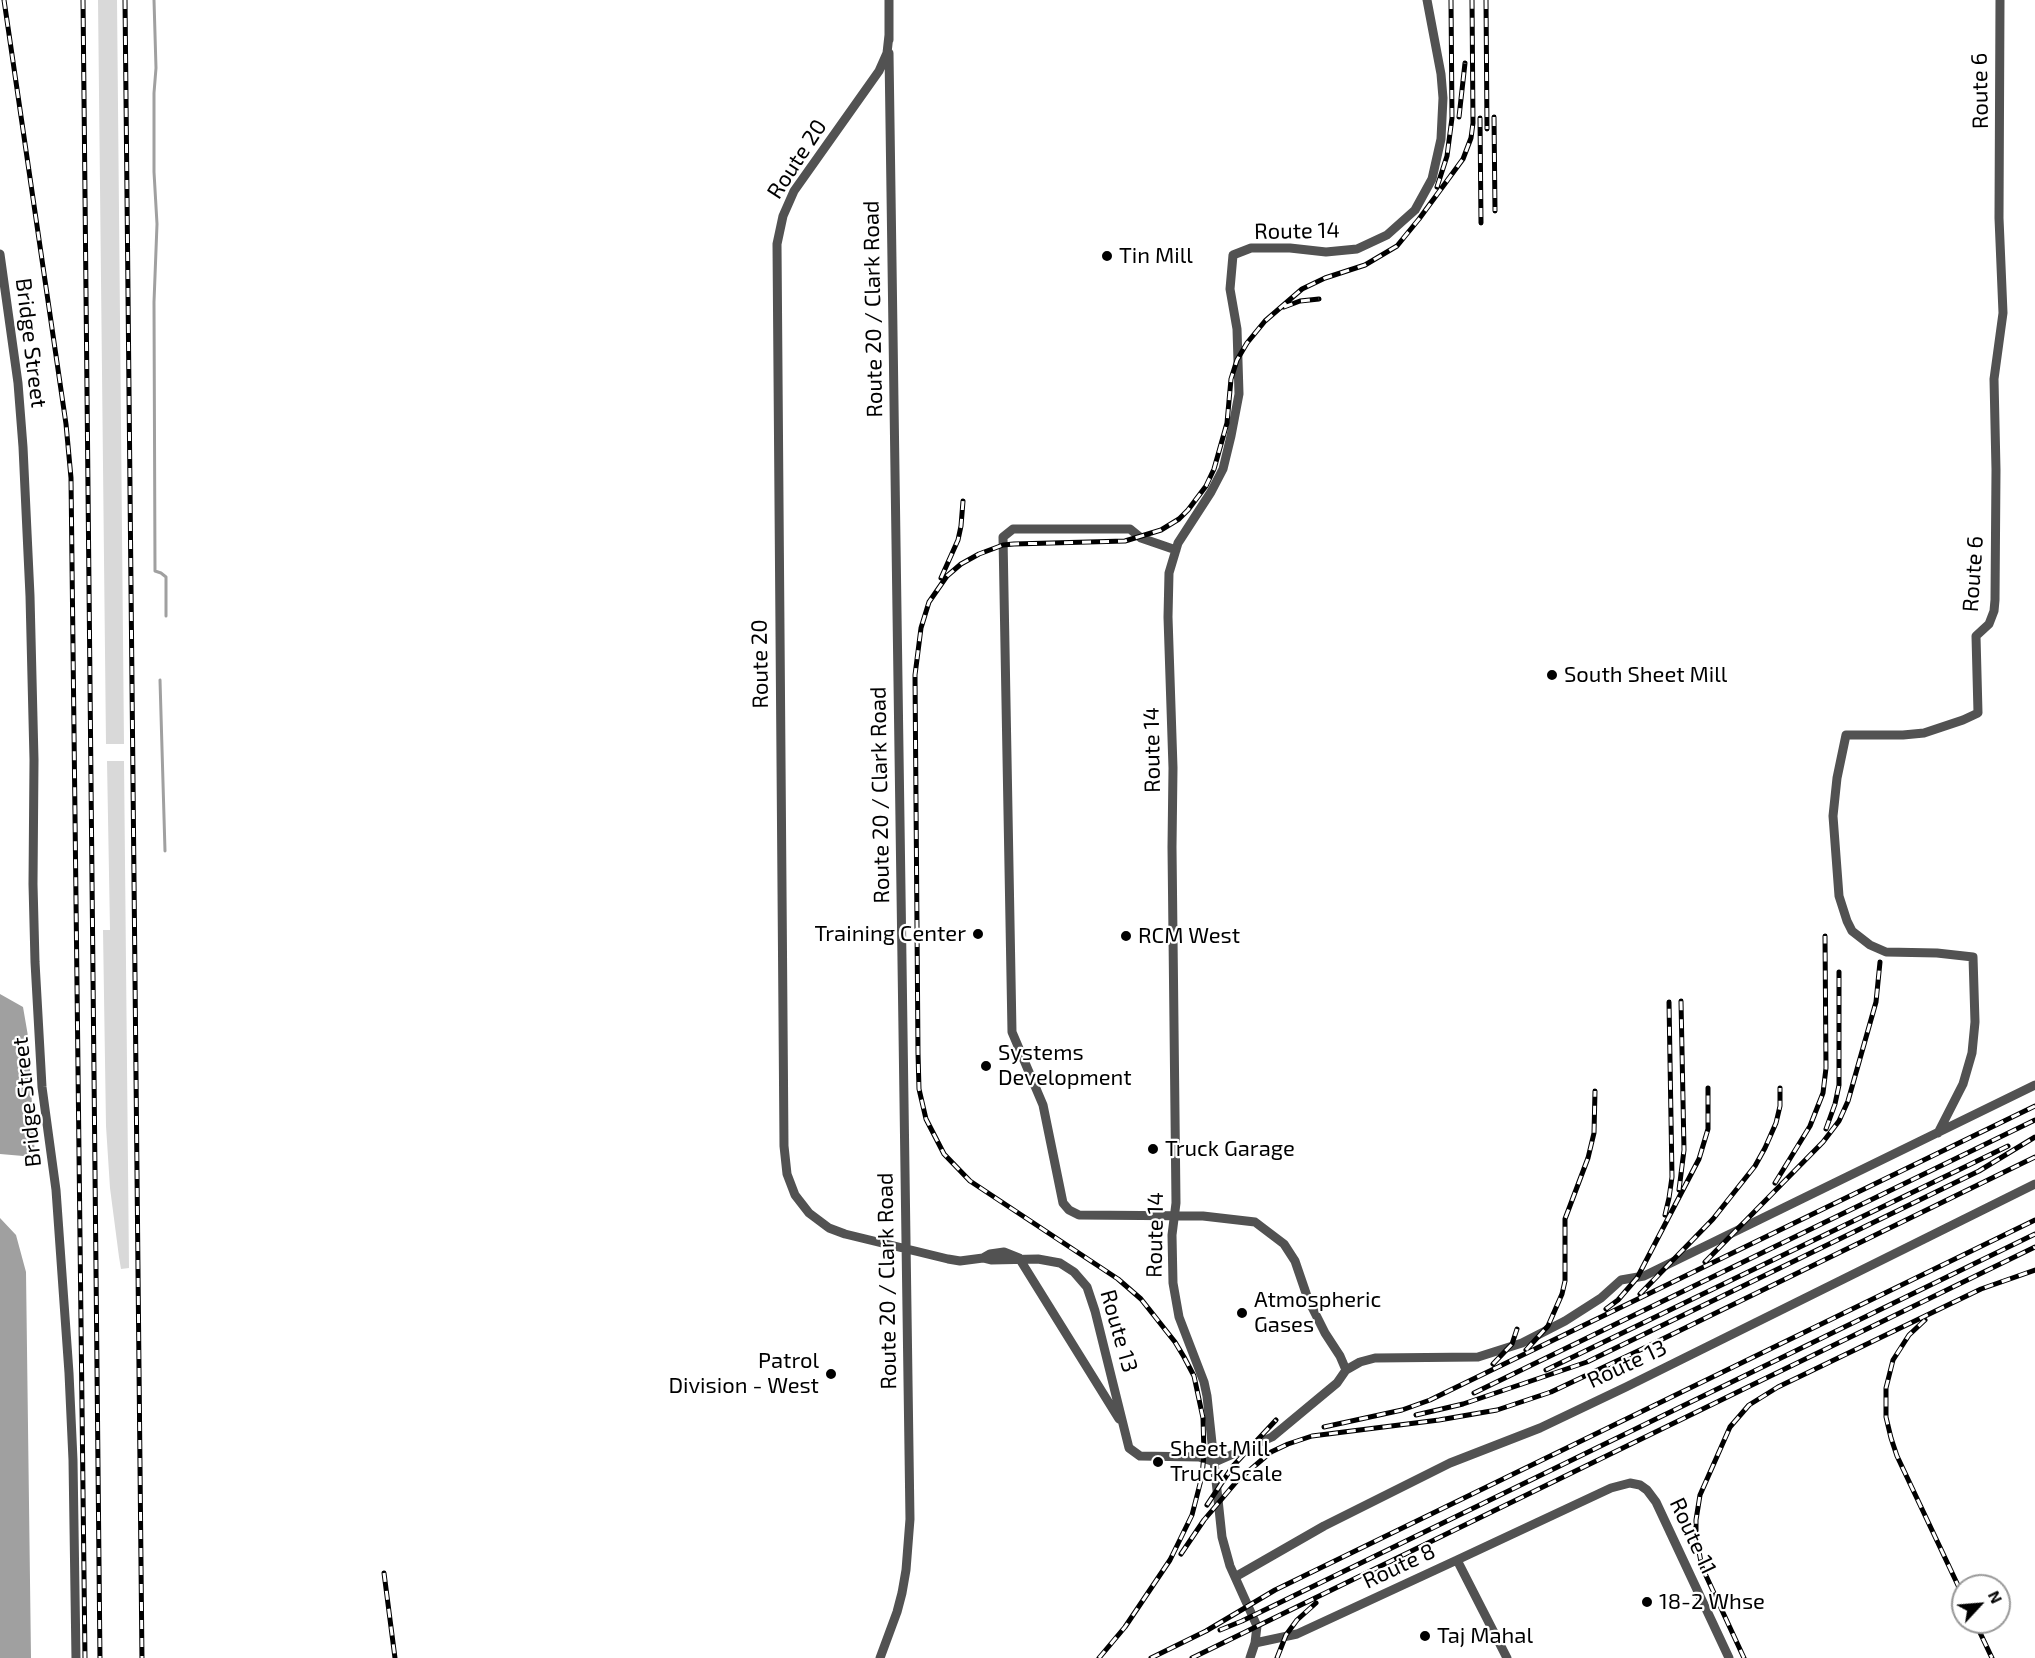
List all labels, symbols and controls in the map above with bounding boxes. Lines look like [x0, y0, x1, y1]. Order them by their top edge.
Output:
street label: Route 6 [1966, 53, 1994, 129]
street label: Route 20 [762, 114, 832, 204]
street label: Route 20 / Clark Road [858, 200, 888, 418]
street label: Route 14 [1254, 217, 1340, 245]
place label: Tin Mill [1119, 243, 1193, 269]
marker: Tin Mill [1100, 249, 1114, 263]
street label: Bridge Street [10, 277, 52, 409]
street label: Route 6 [1957, 535, 1989, 613]
street label: Route 20 [746, 619, 774, 709]
place label: South Sheet Mill [1564, 662, 1727, 688]
marker: South Sheet Mill [1545, 668, 1559, 682]
street label: Route 20 / Clark Road [865, 686, 895, 904]
street label: Route 14 [1138, 707, 1166, 793]
place label: Training Center [815, 921, 966, 947]
place label: RCM West [1138, 923, 1240, 949]
marker: Training Center [971, 927, 985, 941]
marker: RCM West [1119, 929, 1133, 943]
street label: Bridge Street [7, 1036, 47, 1168]
place label: Systems Development [998, 1040, 1132, 1092]
marker: Systems Development [979, 1059, 993, 1073]
place label: Truck Garage [1165, 1136, 1295, 1162]
marker: Truck Garage [1146, 1142, 1160, 1156]
street label: Route 20 / Clark Road [872, 1172, 902, 1390]
street label: Route 14 [1141, 1192, 1169, 1278]
street label: Route 13 [1095, 1287, 1143, 1375]
place label: Atmospheric Gases [1254, 1287, 1381, 1338]
marker: Atmospheric Gases [1235, 1306, 1249, 1320]
street label: Route 13 [1583, 1334, 1671, 1394]
place label: Patrol Division - West [668, 1348, 819, 1400]
marker: Patrol Division - West [824, 1367, 838, 1381]
place label: Sheet Mill Truck Scale [1170, 1436, 1282, 1488]
marker: Sheet Mill Truck Scale [1151, 1455, 1165, 1469]
street label: Route 11 [1664, 1494, 1722, 1578]
street label: Route 8 [1359, 1538, 1439, 1594]
north arrow [1951, 1574, 2011, 1634]
text: N [1985, 1587, 2007, 1606]
place label: 18-2 Whse [1659, 1589, 1765, 1615]
marker: 18-2 Whse [1640, 1595, 1654, 1609]
place label: Taj Mahal [1437, 1623, 1533, 1649]
marker: Taj Mahal [1418, 1629, 1432, 1643]

